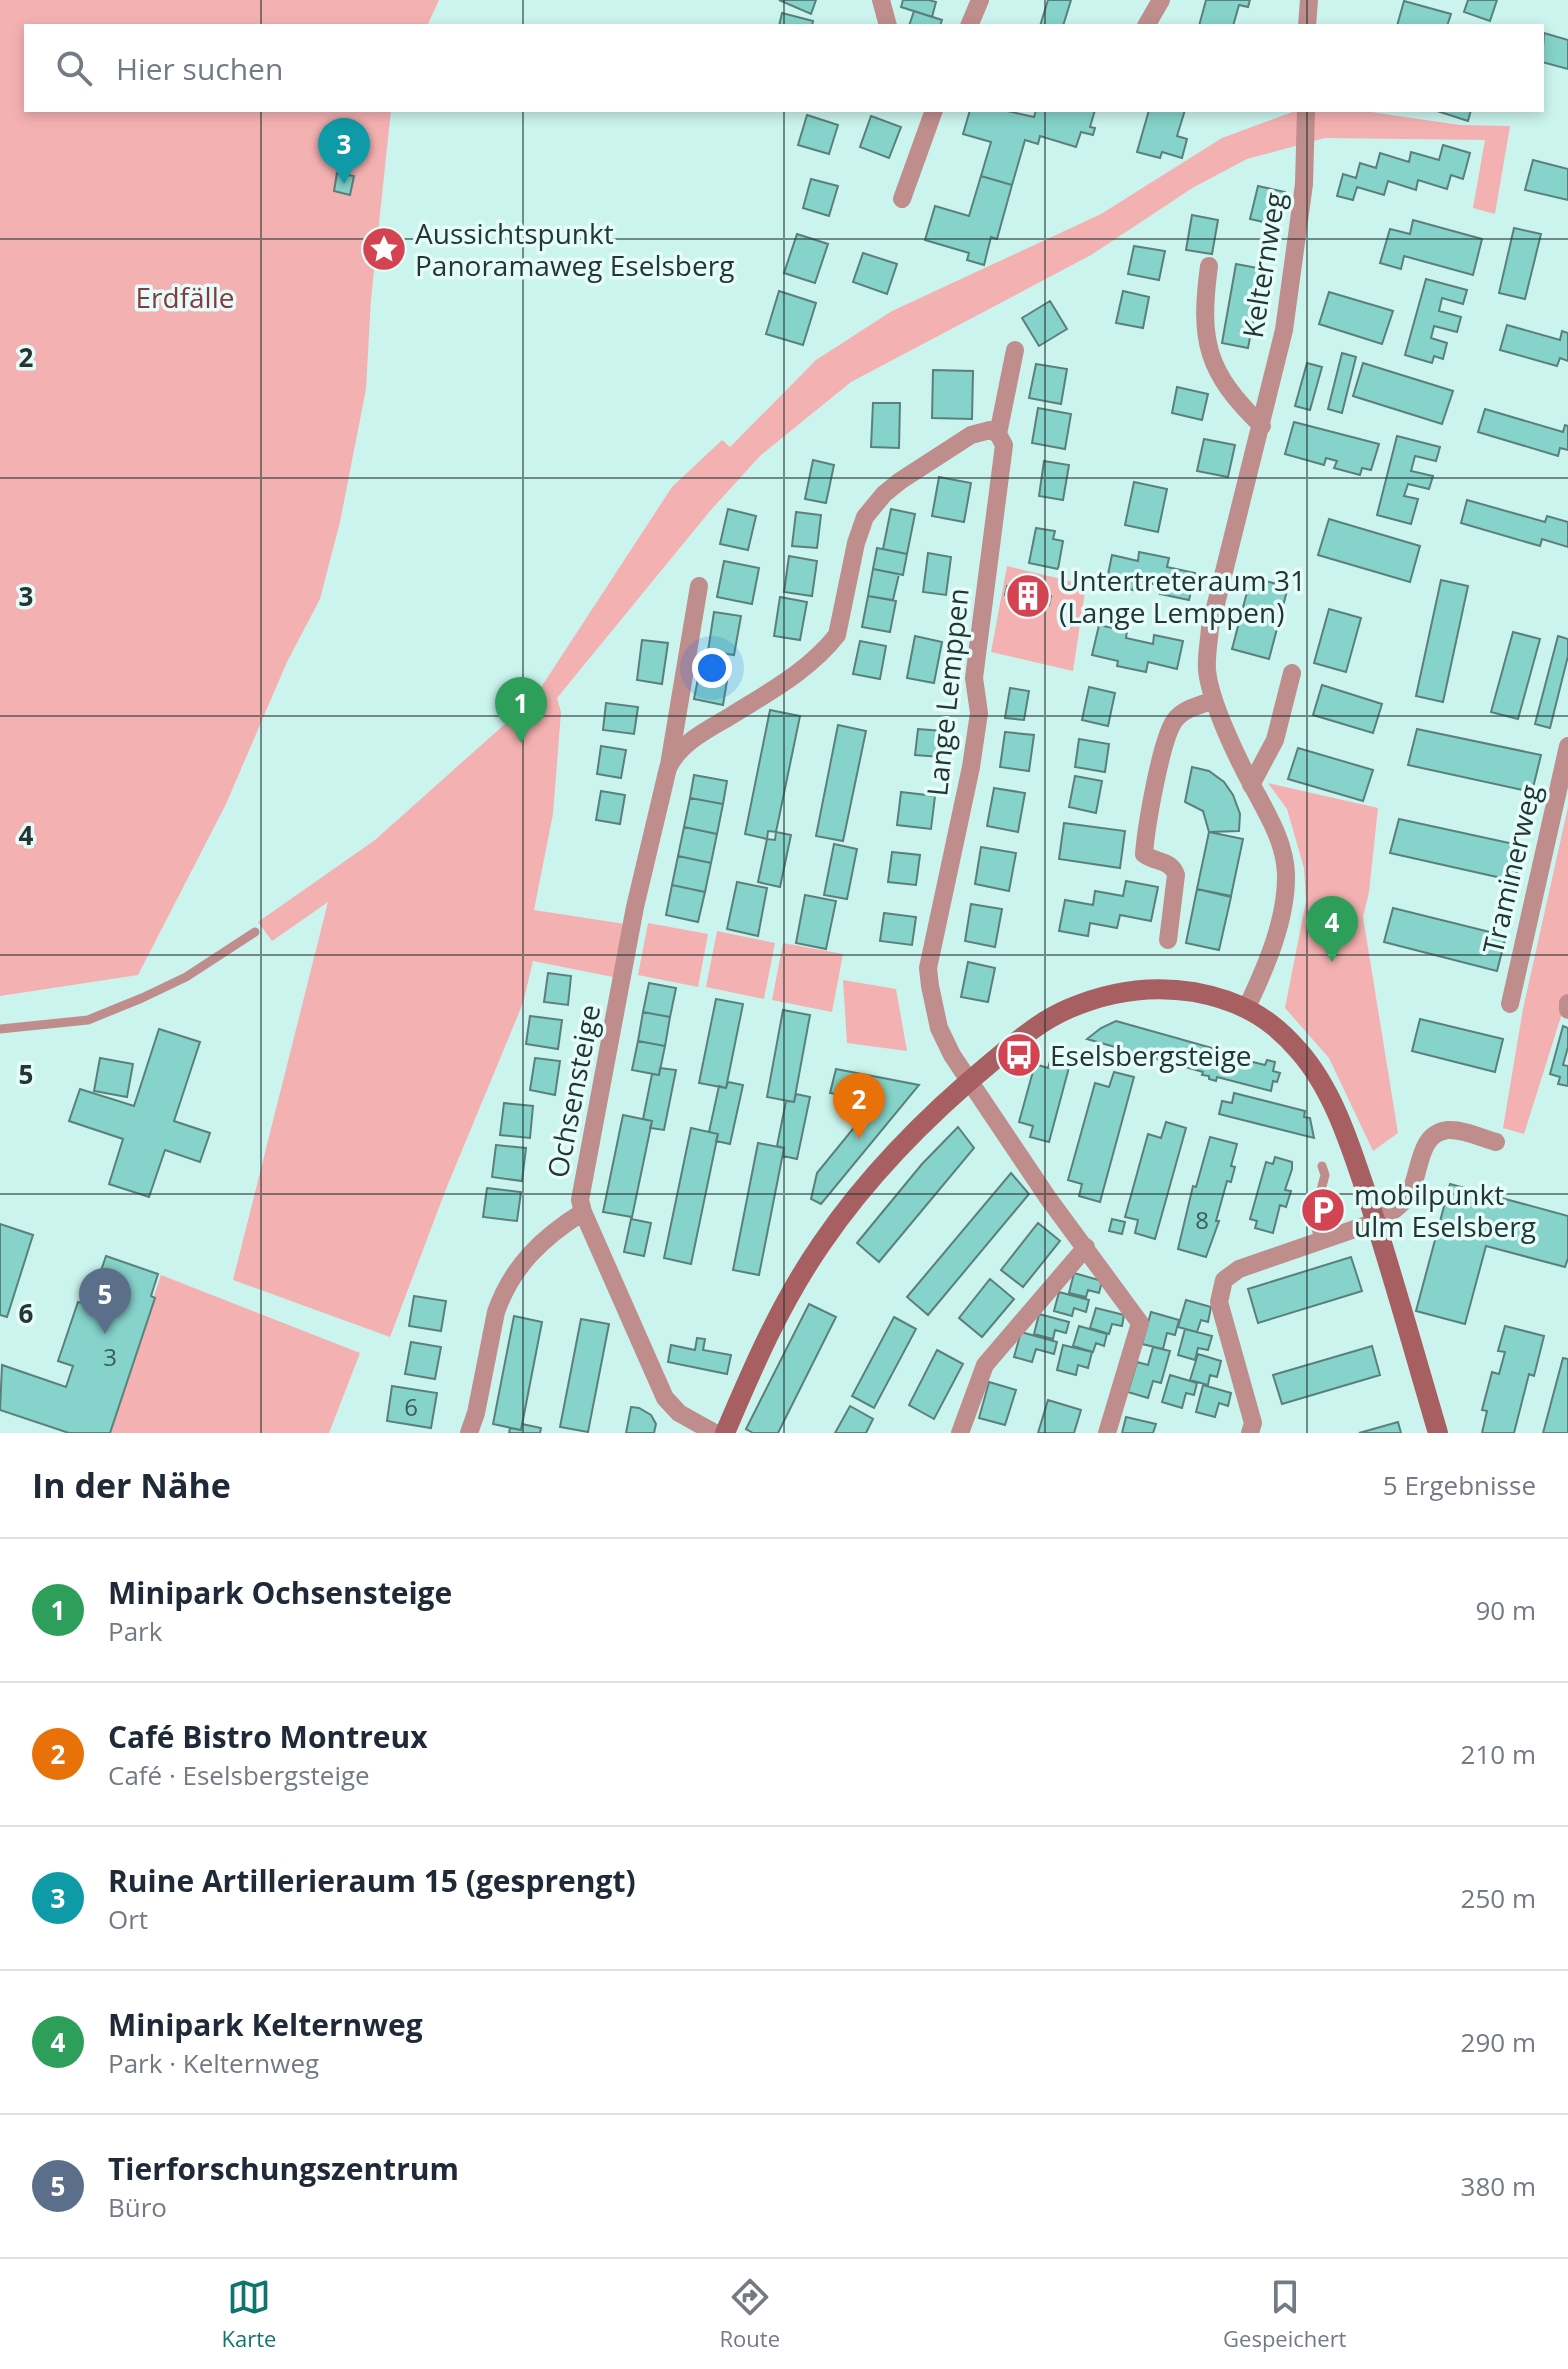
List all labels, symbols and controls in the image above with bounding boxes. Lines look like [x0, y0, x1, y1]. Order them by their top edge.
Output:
search box [24, 24, 1544, 112]
icon: search [52, 46, 96, 90]
text: Hier suchen [116, 48, 283, 89]
pin: 3 [318, 118, 370, 184]
street label: Kelternweg [1233, 189, 1293, 341]
place label: Aussichtspunkt Panoramaweg Eselsberg [415, 214, 734, 284]
place icon: Aussichtspunkt Panoramaweg Eselsberg [360, 225, 408, 273]
park label: Erdfälle [136, 278, 234, 316]
text: 2 [19, 339, 34, 375]
place label: Untertreteraum 31 (Lange Lemppen) [1059, 561, 1306, 631]
building icon: Untertreteraum 31 (Lange Lemppen) [1004, 572, 1052, 620]
text: 3 [19, 578, 33, 614]
street label: Lange Lemppen [917, 586, 977, 798]
your location [692, 648, 732, 688]
pin: 1 [495, 677, 547, 743]
street label: Traminerweg [1473, 781, 1549, 957]
text: 4 [19, 817, 34, 853]
pin: 4 [1306, 896, 1358, 962]
street label: Ochsensteige [538, 1001, 608, 1181]
bus stop icon: Eselsbergsteige [995, 1031, 1043, 1079]
place label: Eselsbergsteige [1050, 1036, 1252, 1074]
text: 5 [19, 1056, 33, 1092]
pin: 2 [833, 1073, 885, 1139]
place label: mobilpunkt ulm Eselsberg [1354, 1175, 1536, 1245]
parking icon: mobilpunkt ulm Eselsberg [1299, 1186, 1347, 1234]
house number: 8 [1195, 1203, 1209, 1236]
pin: 5 [79, 1268, 131, 1334]
text: 6 [19, 1295, 34, 1331]
house number: 3 [103, 1340, 117, 1373]
house number: 6 [404, 1390, 418, 1423]
text: In der Nähe [32, 1462, 231, 1508]
text: 5 Ergebnisse [1383, 1467, 1536, 1503]
text: Minipark Ochsensteige [108, 1572, 452, 1613]
text: 1 [51, 1592, 65, 1628]
text: 90 m [1475, 1592, 1536, 1628]
text: Park [108, 1613, 162, 1649]
text: Café Bistro Montreux [108, 1716, 428, 1757]
text: 2 [51, 1736, 65, 1772]
text: 210 m [1461, 1736, 1536, 1772]
text: Café · Eselsbergsteige [108, 1757, 370, 1793]
text: Ruine Artillerieraum 15 (gesprengt) [108, 1860, 636, 1901]
text: 3 [51, 1880, 65, 1916]
text: 250 m [1461, 1880, 1536, 1916]
text: Ort [108, 1901, 148, 1937]
text: Minipark Kelternweg [108, 2004, 423, 2045]
text: 4 [51, 2024, 65, 2060]
text: 290 m [1461, 2024, 1536, 2060]
text: Park · Kelternweg [108, 2045, 319, 2081]
text: Tierforschungszentrum [108, 2148, 459, 2189]
text: 5 [51, 2168, 65, 2204]
text: 380 m [1461, 2168, 1536, 2204]
text: Büro [108, 2189, 167, 2225]
tab: Karte [222, 2275, 276, 2353]
tab: Route [719, 2275, 780, 2353]
tab: Gespeichert [1223, 2275, 1346, 2353]

